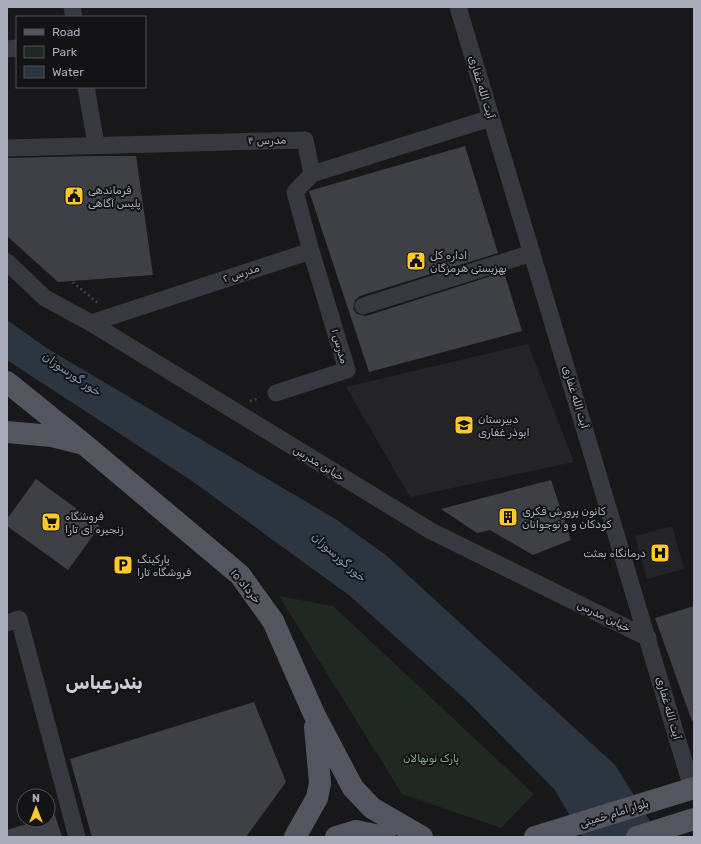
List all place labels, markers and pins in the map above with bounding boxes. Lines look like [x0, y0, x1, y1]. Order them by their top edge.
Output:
place label: فرماندهی پلیس آگاهی [88, 184, 141, 211]
public building icon: فرماندهی پلیس آگاهی [63, 185, 85, 207]
place label: اداره کل بهزیستی هرمزگان [430, 249, 507, 275]
public building icon: اداره کل بهزیستی هرمزگان [405, 250, 427, 272]
place label: دبیرستان ابوذر غفاری [478, 413, 530, 440]
school or university icon: دبیرستان ابوذر غفاری [453, 414, 475, 436]
place label: کانون پرورش فکری کودکان و و نوجوانان [522, 505, 612, 532]
building icon: کانون پرورش فکری کودکان و و نوجوانان [497, 506, 519, 528]
place label: فروشگاه زنجیره ای تارا [65, 510, 124, 536]
supermarket icon: فروشگاه زنجیره ای تارا [40, 511, 62, 533]
hospital icon: درمانگاه بعثت [649, 542, 671, 564]
place label: درمانگاه بعثت [583, 547, 646, 560]
place label: پارکینگ فروشگاه تارا [137, 553, 191, 580]
parking icon: پارکینگ فروشگاه تارا [112, 554, 134, 576]

